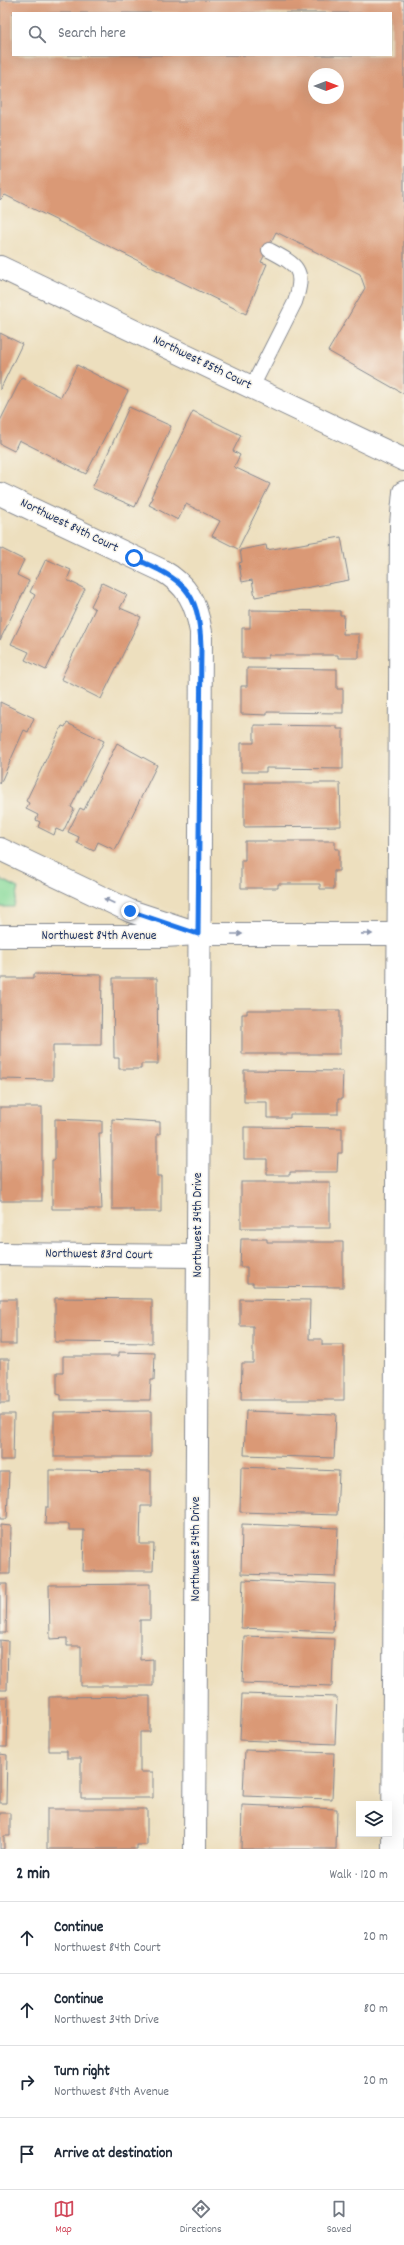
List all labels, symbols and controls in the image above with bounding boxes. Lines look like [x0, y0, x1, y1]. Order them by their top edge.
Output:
search box [12, 12, 392, 56]
icon: search [26, 23, 48, 45]
text: Search here [58, 23, 126, 45]
north arrow [308, 68, 344, 104]
street label: Northwest 85th Court [150, 331, 255, 395]
street label: Northwest 84th Court [17, 494, 121, 558]
route start [125, 549, 143, 567]
one-way arrow [103, 898, 115, 904]
route end [121, 902, 139, 920]
street label: Northwest 84th Avenue [41, 927, 157, 946]
one-way arrow [231, 931, 244, 937]
one-way arrow [361, 931, 373, 938]
street label: Northwest 34th Drive [189, 1172, 208, 1278]
street label: Northwest 83rd Court [45, 1245, 153, 1265]
street label: Northwest 34th Drive [187, 1496, 206, 1602]
map controls [356, 1801, 392, 1837]
button: layers [356, 1801, 392, 1837]
text: 2 min [16, 1863, 50, 1887]
text: Walk · 120 m [330, 1866, 388, 1885]
text: Continue [54, 1917, 103, 1939]
icon: ahead [16, 1927, 38, 1949]
text: 20 m [363, 1928, 388, 1947]
text: Northwest 84th Court [54, 1939, 161, 1958]
text: Continue [54, 1989, 103, 2011]
icon: ahead [16, 1999, 38, 2021]
text: 80 m [364, 2000, 388, 2019]
text: Northwest 34th Drive [54, 2011, 159, 2030]
text: Turn right [54, 2061, 110, 2083]
icon: right [16, 2071, 38, 2093]
text: 20 m [363, 2072, 388, 2091]
text: Northwest 84th Avenue [54, 2083, 169, 2102]
icon: arrive [16, 2143, 38, 2165]
text: Arrive at destination [54, 2143, 172, 2165]
tab: Map [53, 2198, 75, 2238]
tab: Directions [180, 2198, 222, 2238]
tab: Saved [327, 2198, 351, 2238]

